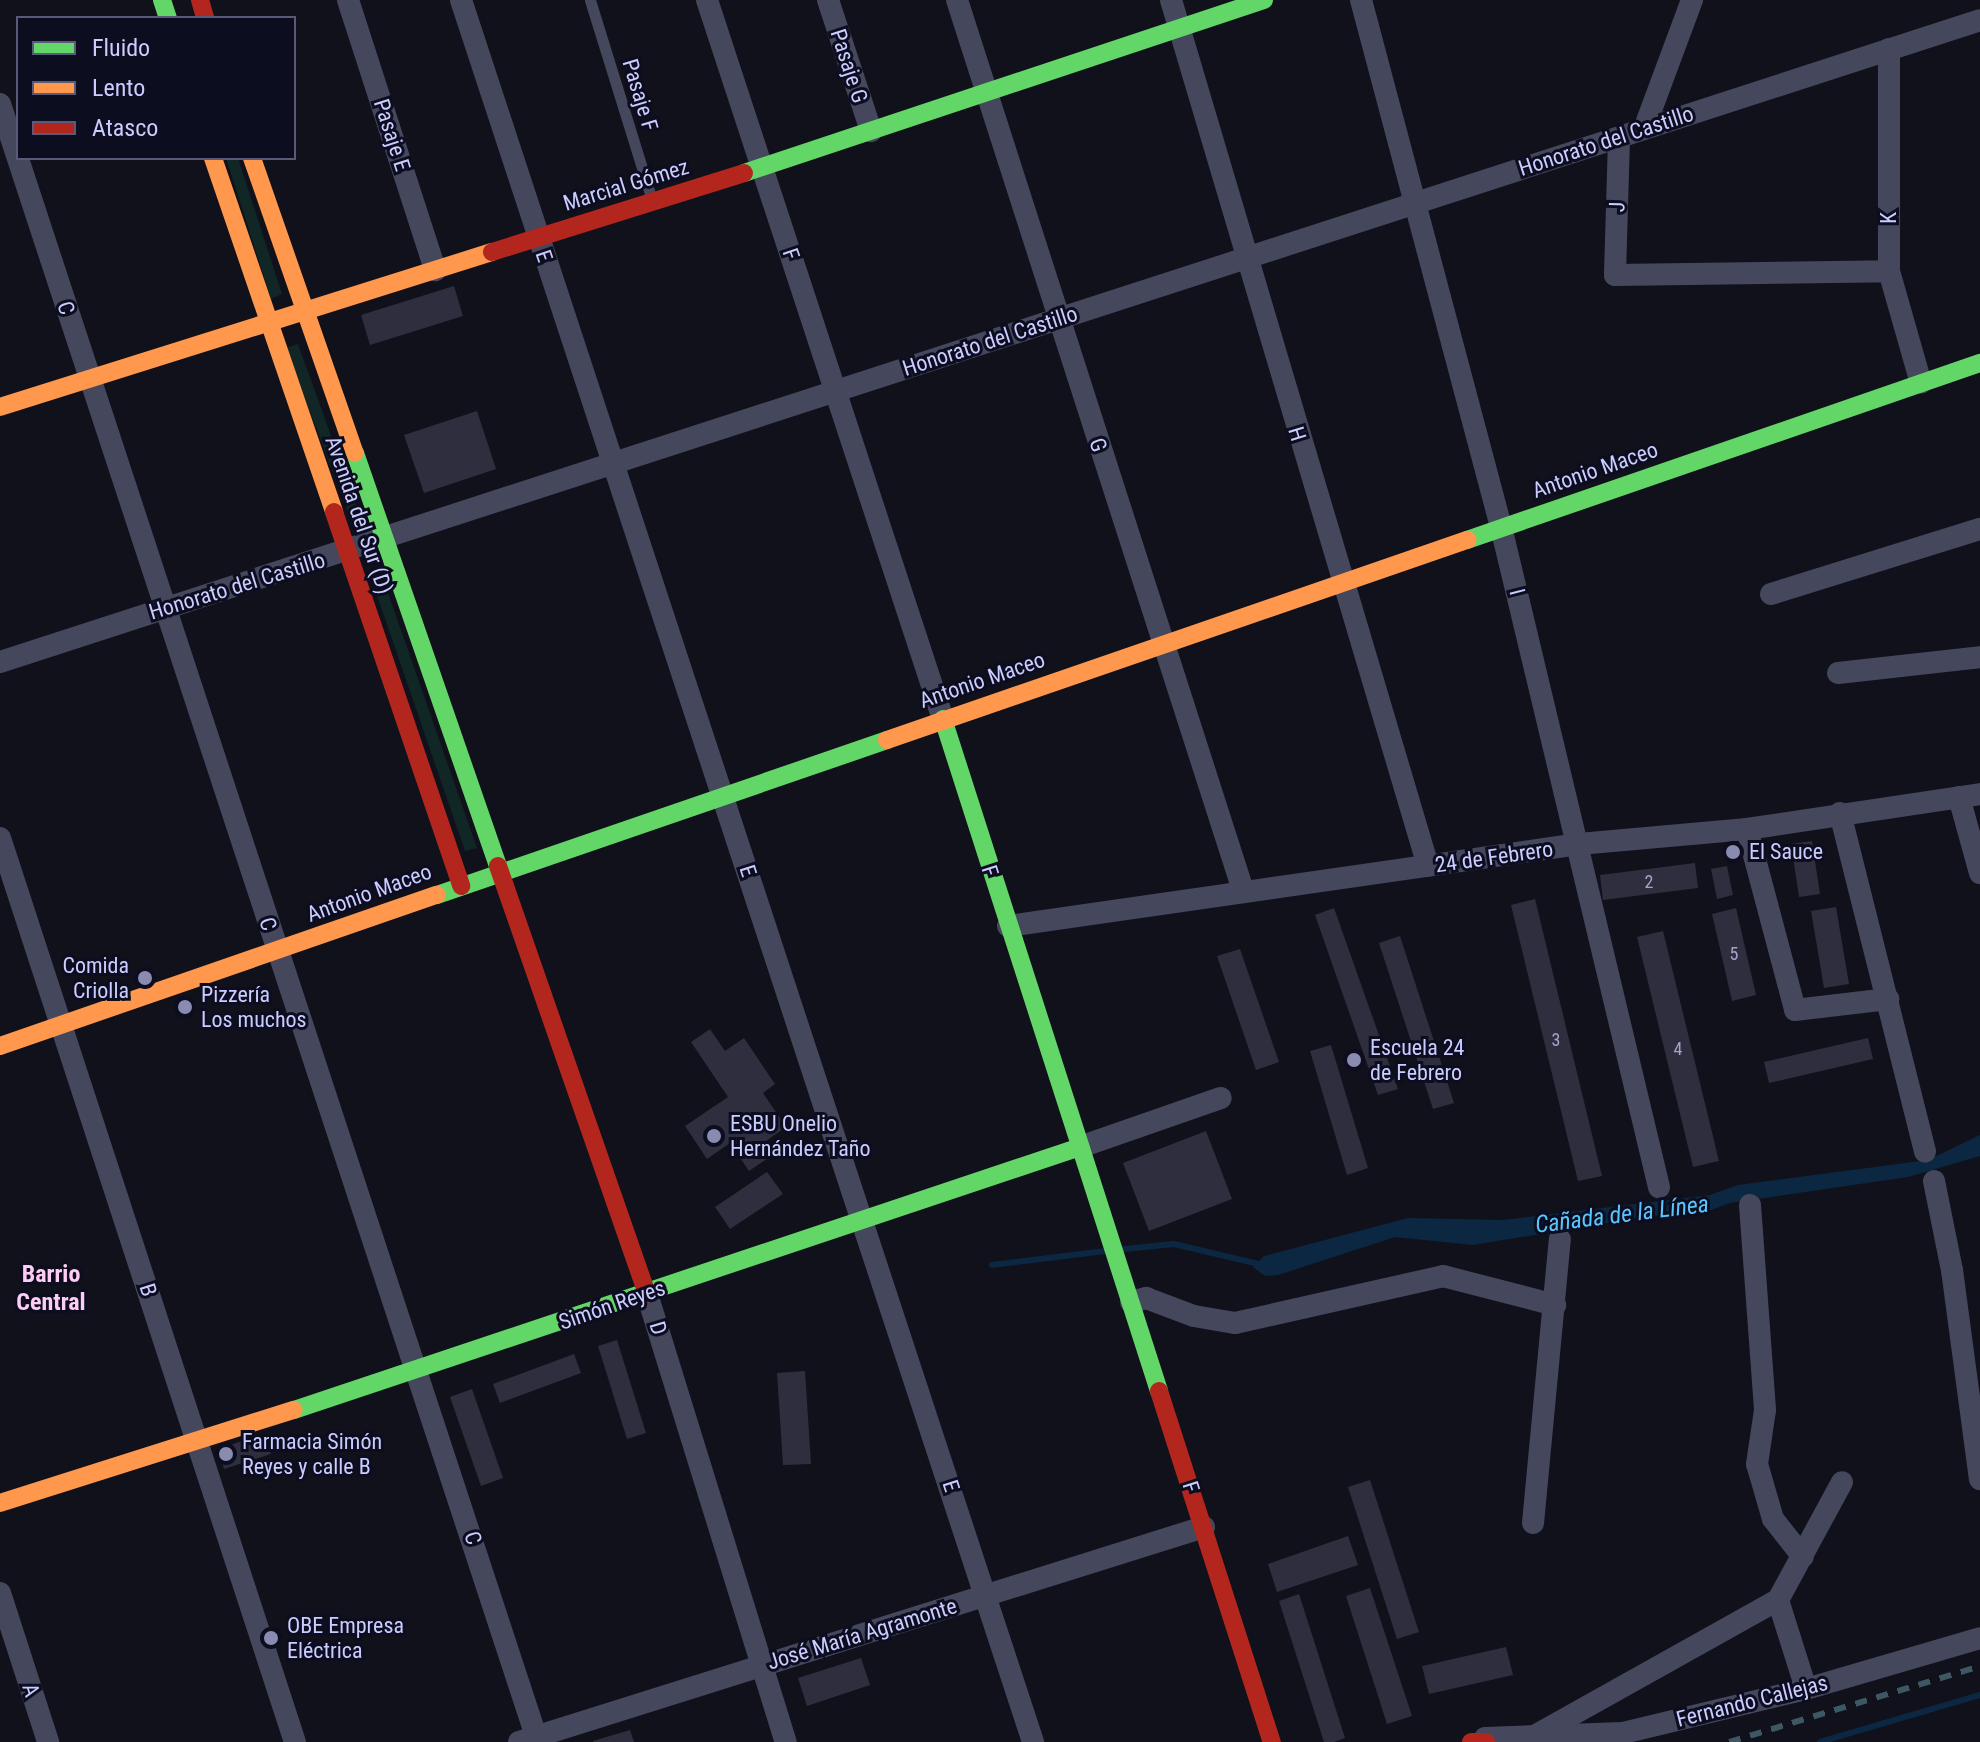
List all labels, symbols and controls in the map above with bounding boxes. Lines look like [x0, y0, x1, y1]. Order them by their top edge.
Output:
legend [16, 16, 296, 160]
street label: Pasaje G [825, 26, 873, 106]
text: Fluido [92, 34, 150, 62]
street label: Pasaje F [617, 56, 663, 134]
text: Lento [92, 74, 145, 102]
street label: Pasaje E [368, 96, 416, 174]
street label: Honorato del Castillo [1515, 100, 1697, 182]
text: Atasco [92, 114, 158, 142]
street label: Marcial Gómez [560, 153, 692, 217]
street label: J [1604, 201, 1630, 213]
street label: K [1876, 212, 1902, 224]
street label: F [777, 245, 805, 263]
street label: E [530, 247, 558, 265]
street label: C [52, 298, 80, 318]
street label: Honorato del Castillo [899, 300, 1081, 382]
street label: H [1282, 424, 1312, 444]
street label: Avenida del Sur (D) [320, 432, 398, 598]
street label: G [1083, 435, 1113, 455]
street label: Antonio Maceo [1529, 436, 1661, 504]
street label: Honorato del Castillo [146, 547, 328, 625]
street label: I [1504, 586, 1530, 598]
street label: Antonio Maceo [916, 646, 1048, 714]
street label: 24 de Febrero [1433, 836, 1555, 878]
place label: El Sauce [1749, 839, 1823, 865]
marker: El Sauce [1724, 843, 1742, 861]
street label: Antonio Maceo [303, 858, 435, 928]
street label: E [734, 862, 762, 880]
street label: F [976, 862, 1004, 880]
house number: 2 [1645, 871, 1653, 893]
street label: C [254, 914, 282, 934]
house number: 5 [1730, 943, 1738, 965]
place label: Comida Criolla [62, 952, 129, 1004]
marker: Comida Criolla [136, 969, 154, 987]
place label: Pizzería Los muchos [201, 981, 307, 1032]
marker: Pizzería Los muchos [176, 998, 194, 1016]
house number: 3 [1552, 1029, 1560, 1051]
place label: Escuela 24 de Febrero [1370, 1034, 1464, 1086]
house number: 4 [1674, 1038, 1682, 1060]
marker: Escuela 24 de Febrero [1345, 1051, 1363, 1069]
place label: ESBU Onelio Hernández Taño [730, 1110, 871, 1162]
marker: ESBU Onelio Hernández Taño [705, 1127, 723, 1145]
water label: Cañada de la Línea [1534, 1190, 1710, 1240]
district label: Barrio Central [16, 1261, 86, 1317]
street label: Simón Reyes [555, 1274, 669, 1336]
street label: B [134, 1280, 162, 1300]
street label: D [644, 1318, 672, 1338]
place label: Farmacia Simón Reyes y calle B [242, 1428, 382, 1480]
marker: Farmacia Simón Reyes y calle B [217, 1445, 235, 1463]
street label: E [937, 1477, 965, 1495]
street label: F [1177, 1478, 1205, 1496]
street label: C [459, 1528, 487, 1548]
street label: José María Agramonte [764, 1593, 960, 1675]
place label: OBE Empresa Eléctrica [287, 1612, 404, 1664]
marker: OBE Empresa Eléctrica [262, 1629, 280, 1647]
street label: Fernando Callejas [1674, 1669, 1830, 1733]
street label: A [16, 1680, 46, 1700]

